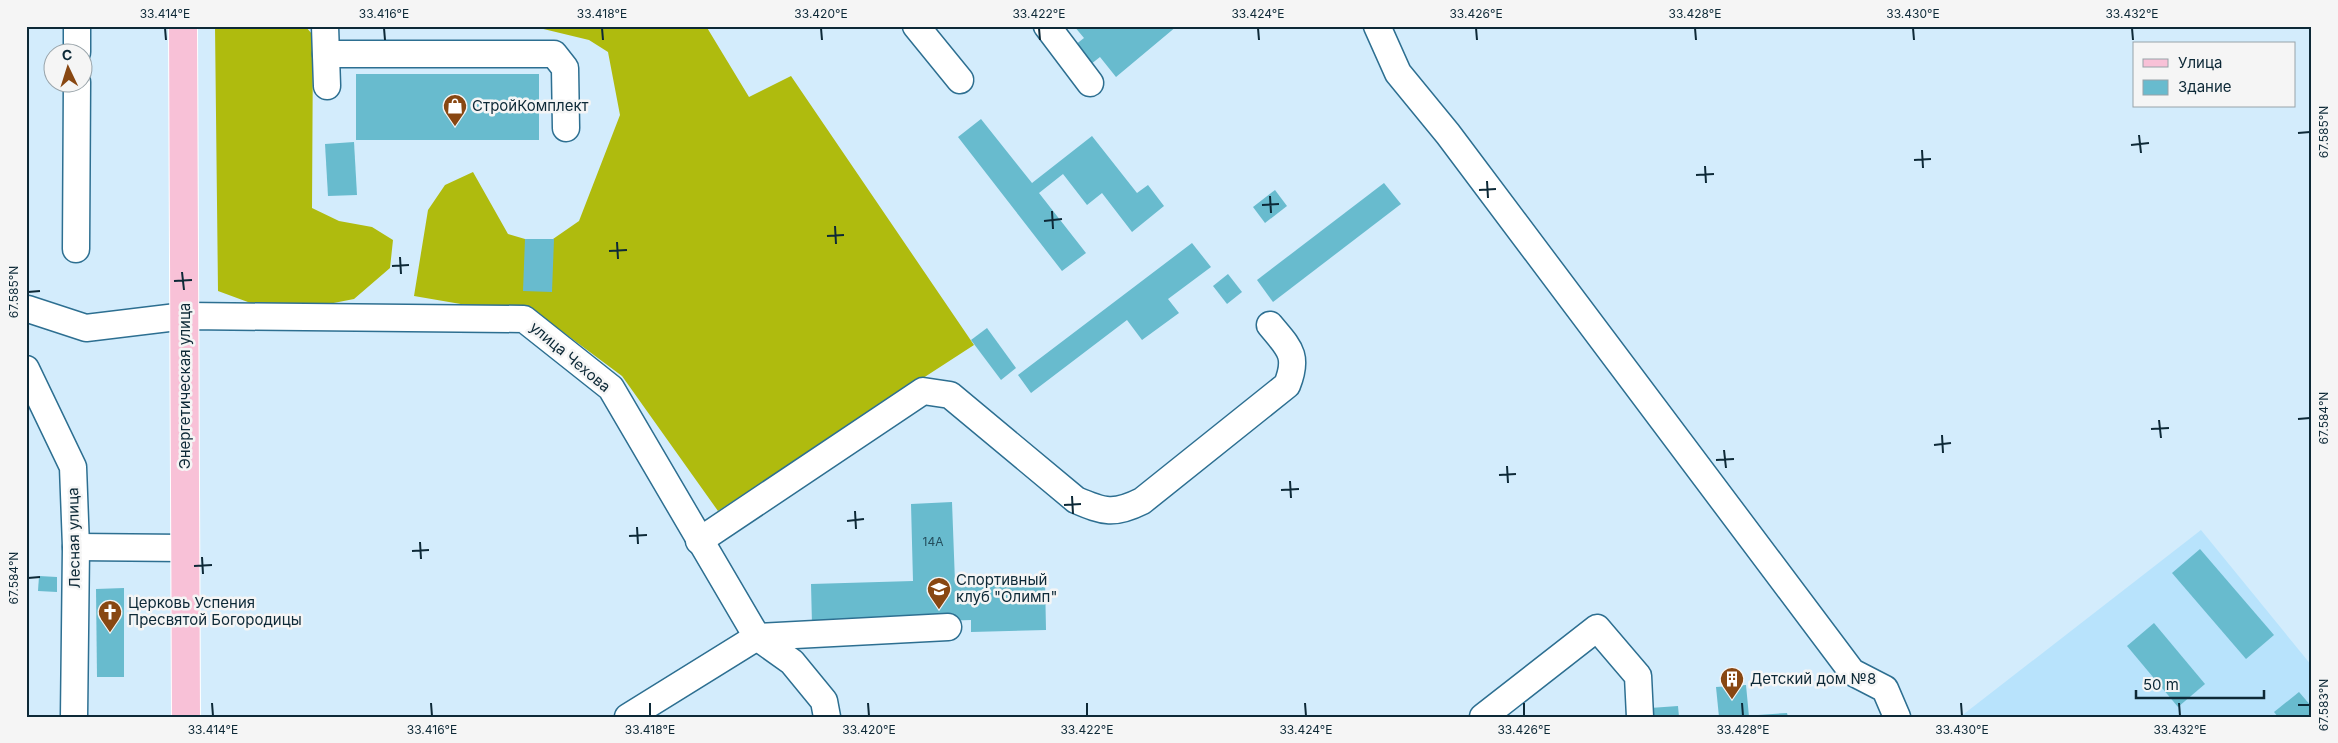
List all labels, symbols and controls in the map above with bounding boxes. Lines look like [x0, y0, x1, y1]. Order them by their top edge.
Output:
text: 33.414°E [140, 6, 190, 21]
text: 33.416°E [359, 6, 409, 21]
text: 33.418°E [577, 6, 627, 21]
text: 33.420°E [794, 6, 848, 21]
text: 33.422°E [1012, 6, 1066, 21]
text: 33.424°E [1231, 6, 1285, 21]
text: 33.426°E [1449, 6, 1503, 21]
text: 33.428°E [1668, 6, 1722, 21]
text: 33.430°E [1886, 6, 1940, 21]
text: 33.432°E [2105, 6, 2159, 21]
north arrow [42, 42, 92, 92]
legend [2133, 42, 2296, 108]
text: С [61, 46, 73, 63]
text: Улица [2178, 53, 2222, 72]
text: Здание [2178, 77, 2232, 96]
shop icon: СтройКомплект [442, 93, 468, 127]
place label: СтройКомплект [472, 96, 589, 115]
text: 67.585°N [2316, 106, 2331, 158]
text: 67.585°N [6, 266, 21, 318]
street label: Энергетическая улица [175, 303, 194, 469]
street label: улица Чехова [526, 317, 615, 396]
text: 67.584°N [2316, 392, 2331, 444]
street label: Лесная улица [63, 487, 84, 589]
house number: 14А [923, 534, 943, 549]
text: 67.584°N [6, 552, 21, 604]
place label: Спортивный клуб "Олимп" [956, 570, 1057, 606]
school or university icon: Спортивный клуб "Олимп" [926, 576, 952, 610]
place label: Церковь Успения Пресвятой Богородицы [128, 593, 302, 629]
church icon: Церковь Успения Пресвятой Богородицы [97, 599, 123, 633]
building icon: Детский дом №8 [1719, 666, 1745, 700]
scale bar [2136, 668, 2263, 700]
place label: Детский дом №8 [1750, 669, 1876, 688]
text: 50 m [2143, 675, 2179, 694]
text: 67.583°N [2316, 679, 2331, 731]
text: 33.414°E [188, 722, 238, 737]
text: 33.416°E [407, 722, 457, 737]
text: 33.418°E [625, 722, 675, 737]
text: 33.420°E [842, 722, 896, 737]
text: 33.422°E [1060, 722, 1114, 737]
text: 33.424°E [1279, 722, 1333, 737]
text: 33.426°E [1497, 722, 1551, 737]
text: 33.428°E [1716, 722, 1770, 737]
text: 33.430°E [1935, 722, 1989, 737]
text: 33.432°E [2153, 722, 2207, 737]

